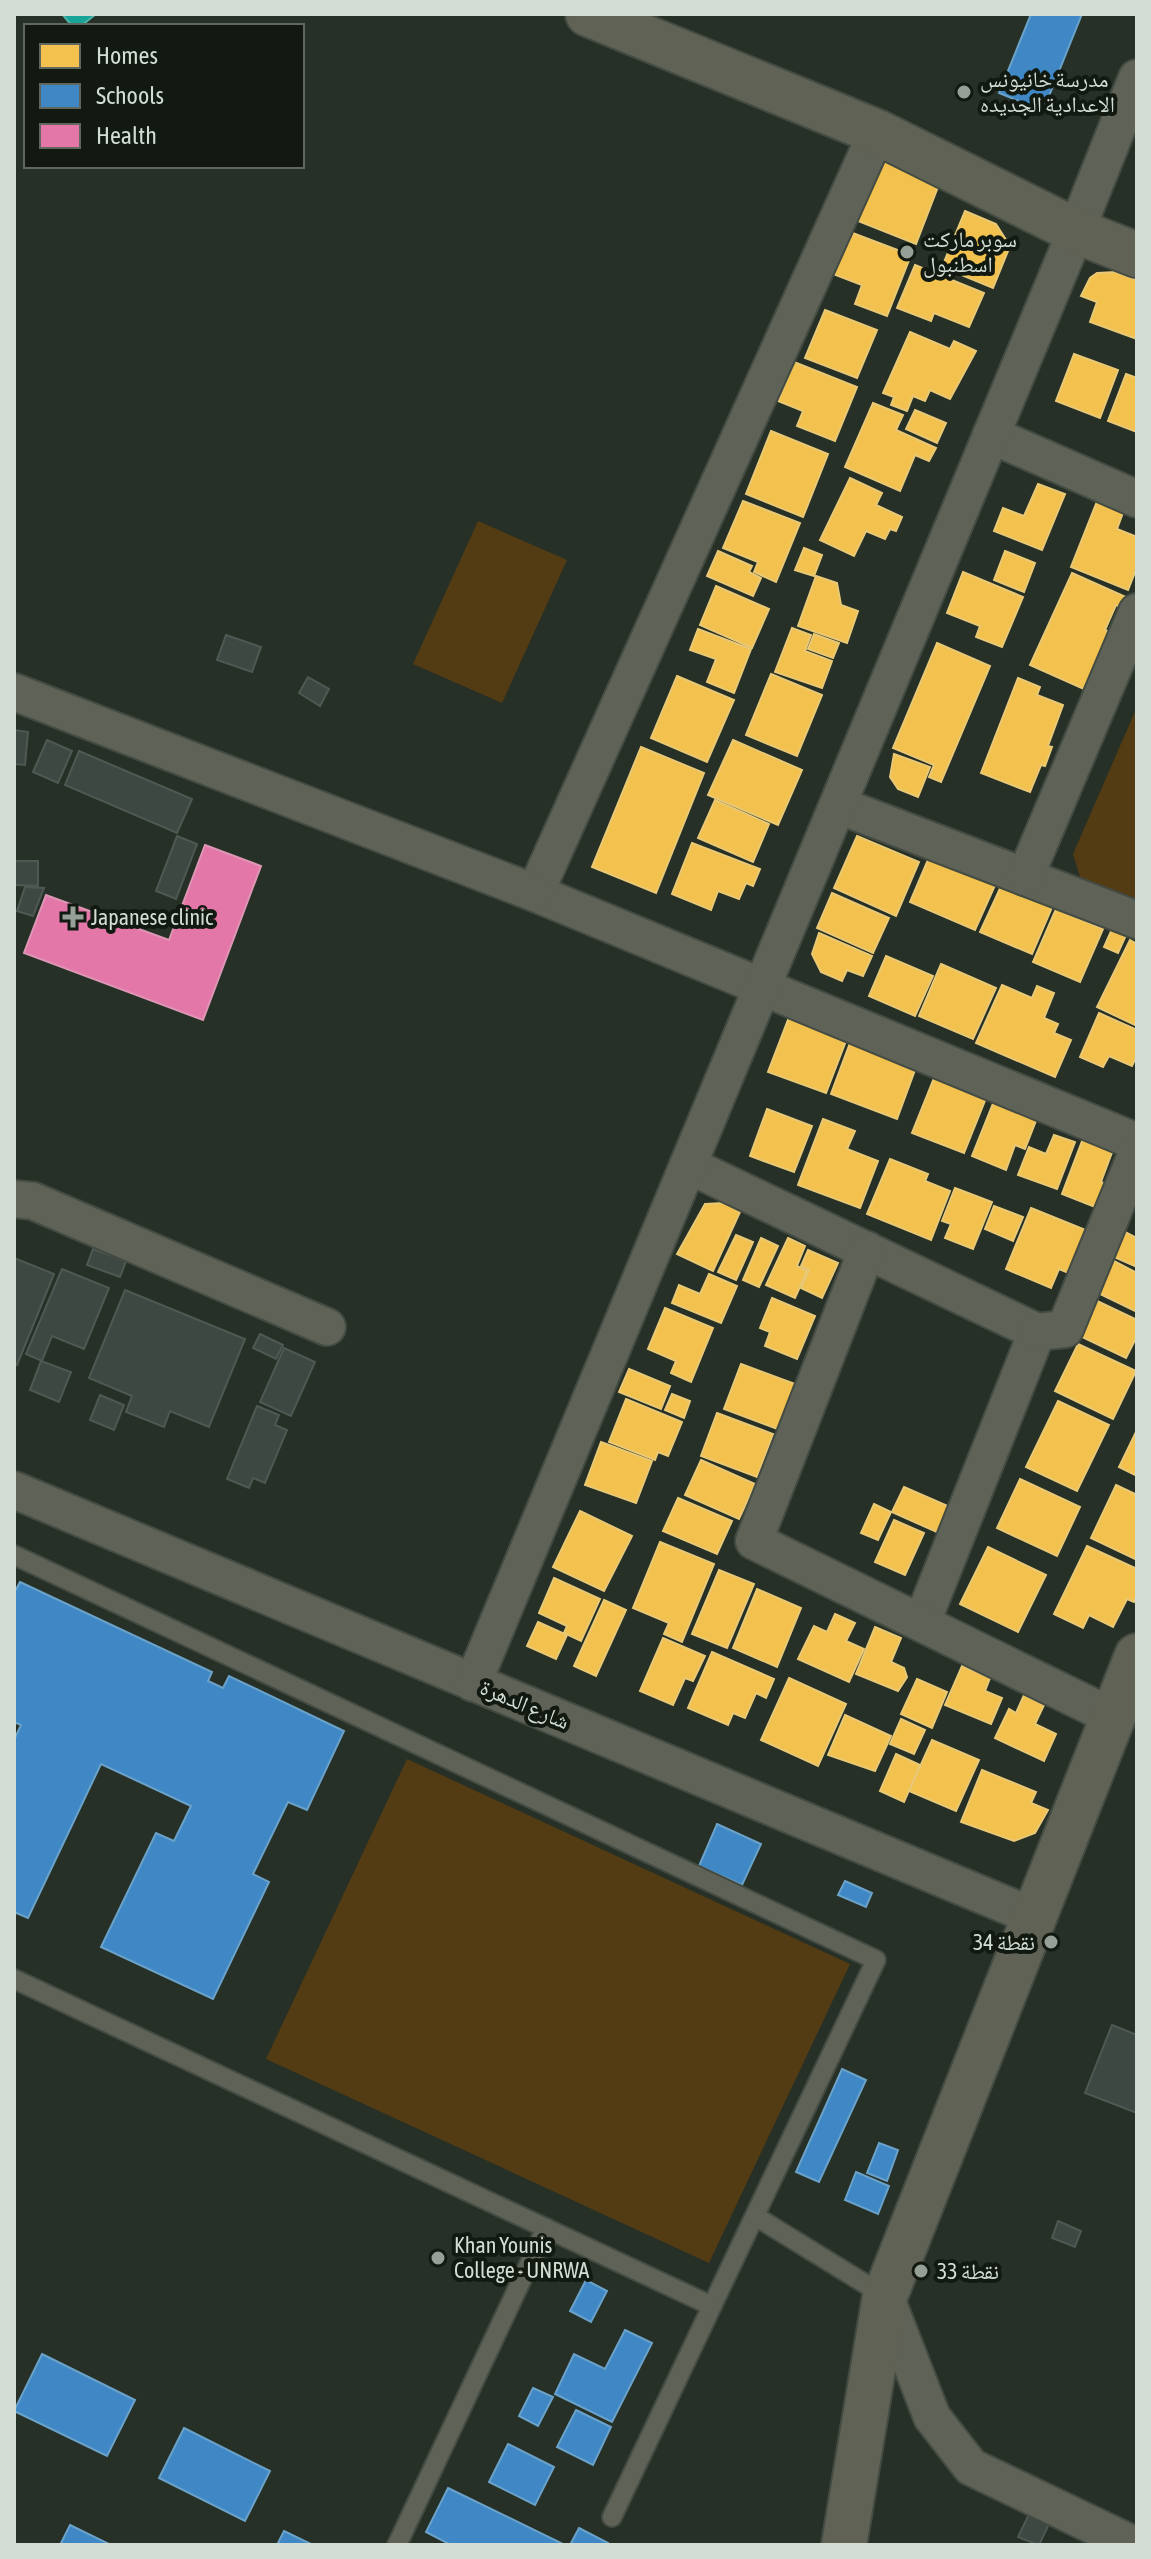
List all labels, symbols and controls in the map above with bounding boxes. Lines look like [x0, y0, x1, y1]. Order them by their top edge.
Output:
legend [24, 24, 304, 168]
text: Homes [96, 42, 158, 69]
place label: مدرسة خانيونس الاعدادية الجديده [980, 66, 1115, 117]
text: Schools [96, 82, 164, 109]
marker: مدرسة خانيونس الاعدادية الجديده [955, 83, 973, 101]
text: Health [96, 122, 157, 149]
place label: سوبر ماركت اسطنبول [923, 226, 1017, 278]
marker: سوبر ماركت اسطنبول [898, 243, 916, 261]
place label: Japanese clinic [91, 904, 214, 930]
marker: Japanese clinic [62, 906, 84, 928]
street label: شارع الدهرة [476, 1674, 573, 1735]
place label: نقطة 34 [973, 1929, 1035, 1955]
marker: نقطة 34 [1042, 1933, 1060, 1951]
place label: Khan Younis College - UNRWA [454, 2232, 589, 2283]
marker: Khan Younis College - UNRWA [429, 2249, 447, 2267]
place label: نقطة 33 [937, 2258, 999, 2284]
marker: نقطة 33 [912, 2262, 930, 2280]

